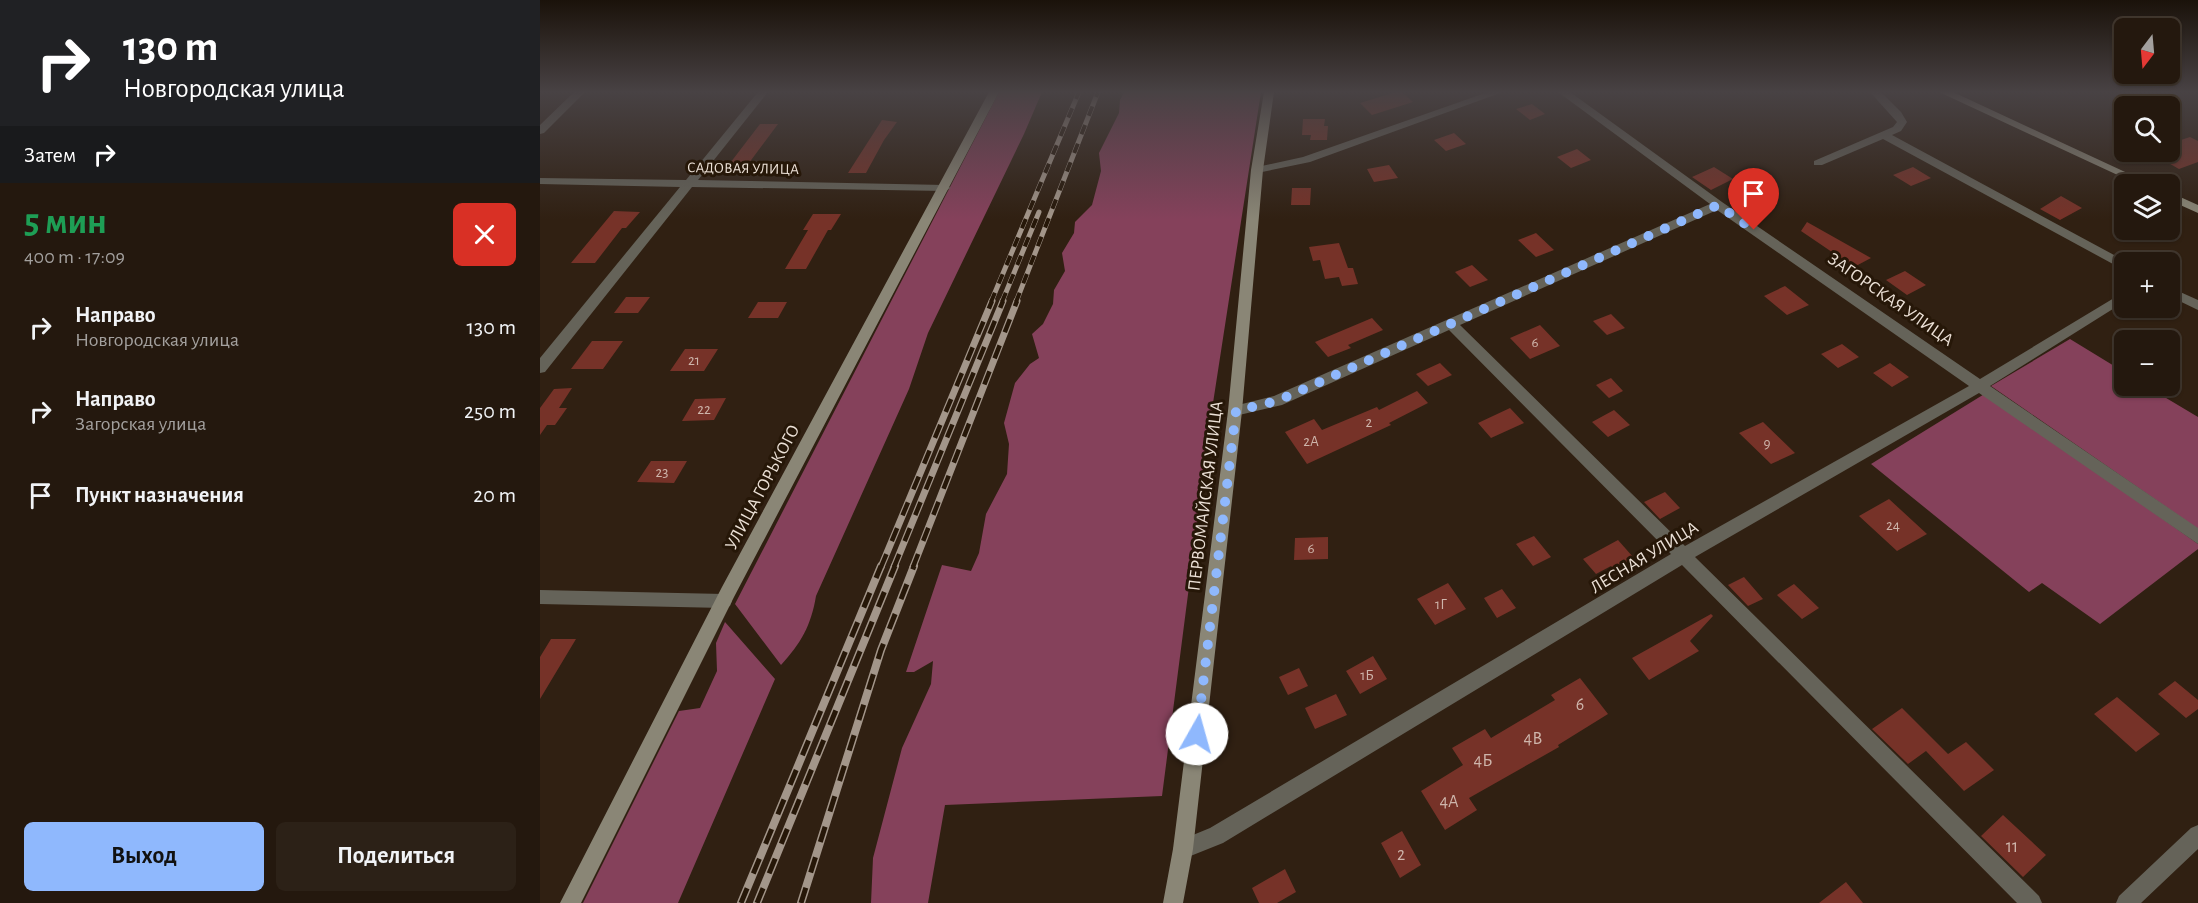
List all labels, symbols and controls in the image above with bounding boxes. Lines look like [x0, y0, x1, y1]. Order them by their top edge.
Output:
north arrow [2114, 18, 2180, 84]
map controls [2114, 18, 2180, 396]
icon: right [24, 24, 102, 102]
text: 130 m [123, 26, 218, 68]
text: Новгородская улица [123, 75, 345, 102]
button: search [2114, 96, 2180, 162]
icon: right [88, 138, 121, 171]
text: Затем [24, 144, 76, 166]
street label: САДОВАЯ УЛИЦА [687, 160, 799, 177]
pin [1728, 168, 1779, 230]
button: layers [2114, 174, 2180, 240]
icon: arrive [1737, 177, 1770, 210]
button: close [453, 203, 516, 266]
text: 5 мин [24, 204, 107, 240]
text: 400 m · 17:09 [24, 247, 125, 267]
street label: ЗАГОРСКАЯ УЛИЦА [1824, 250, 1957, 350]
button: + [2114, 252, 2180, 318]
text: Направо [75, 304, 156, 326]
icon: right [24, 311, 57, 344]
text: 130 m [467, 316, 516, 338]
text: Новгородская улица [75, 330, 239, 350]
button: − [2114, 330, 2180, 396]
house number: 6 [1531, 335, 1539, 350]
house number: 21 [688, 353, 700, 368]
text: Направо [75, 388, 156, 410]
icon: right [24, 395, 57, 428]
street label: ПЕРВОМАЙСКАЯ УЛИЦА [1183, 399, 1227, 592]
text: 250 m [464, 400, 516, 422]
house number: 22 [697, 402, 711, 417]
text: Загорская улица [75, 414, 206, 434]
house number: 2 [1366, 415, 1373, 430]
street label: УЛИЦА ГОРЬКОГО [722, 422, 803, 553]
house number: 2А [1303, 434, 1319, 449]
house number: 9 [1763, 436, 1771, 451]
house number: 23 [655, 465, 669, 480]
icon: arrive [24, 479, 57, 512]
text: Пункт назначения [75, 484, 244, 506]
text: 20 m [473, 484, 516, 506]
street label: ЛЕСНАЯ УЛИЦА [1587, 518, 1702, 597]
house number: 24 [1886, 518, 1900, 533]
house number: 6 [1307, 541, 1315, 556]
house number: 1Г [1435, 597, 1447, 612]
house number: 1Б [1360, 668, 1374, 683]
house number: 6 [1576, 696, 1584, 714]
position arrow [1165, 702, 1229, 766]
house number: 4В [1524, 730, 1542, 748]
house number: 4Б [1474, 752, 1492, 770]
house number: 4А [1439, 793, 1459, 811]
button: Выход [24, 822, 264, 891]
button: Поделиться [276, 822, 516, 891]
house number: 11 [2006, 838, 2018, 856]
house number: 2 [1397, 846, 1405, 864]

